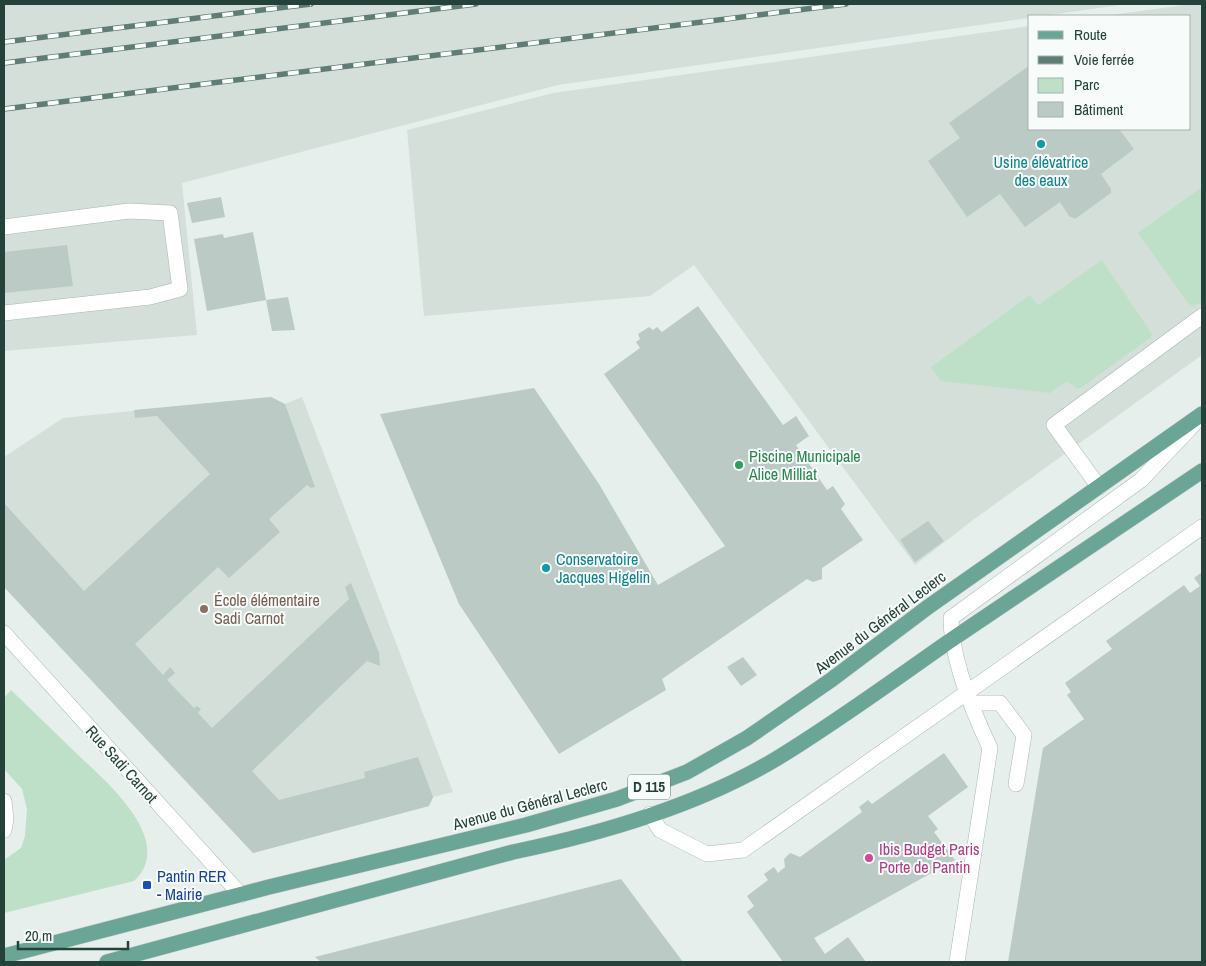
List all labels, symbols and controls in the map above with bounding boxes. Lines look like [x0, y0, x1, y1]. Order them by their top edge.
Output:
legend [1028, 15, 1191, 130]
text: Route [1074, 24, 1107, 45]
text: Voie ferrée [1074, 49, 1134, 70]
text: Parc [1074, 74, 1099, 95]
text: Bâtiment [1074, 99, 1124, 120]
marker: Usine élévatrice des eaux [1035, 138, 1047, 150]
place label: Usine élévatrice des eaux [994, 151, 1088, 191]
place label: Piscine Municipale Alice Milliat [748, 445, 861, 485]
marker: Piscine Municipale Alice Milliat [733, 459, 745, 471]
place label: Conservatoire Jacques Higelin [556, 548, 650, 588]
marker: Conservatoire Jacques Higelin [540, 562, 552, 574]
street label: Avenue du Général Leclerc [809, 565, 950, 679]
place label: École élémentaire Sadi Carnot [214, 589, 320, 629]
marker: École élémentaire Sadi Carnot [198, 603, 210, 615]
street label: Rue Sadi Carnot [81, 720, 163, 808]
street label: Avenue du Général Leclerc [450, 773, 610, 835]
road number: D 115 [628, 774, 670, 800]
place label: Ibis Budget Paris Porte de Pantin [879, 838, 980, 878]
marker: Ibis Budget Paris Porte de Pantin [863, 852, 875, 864]
place label: Pantin RER - Mairie [157, 865, 227, 905]
marker: Pantin RER - Mairie [141, 879, 153, 891]
scale bar [18, 918, 128, 950]
text: 20 m [25, 925, 52, 946]

